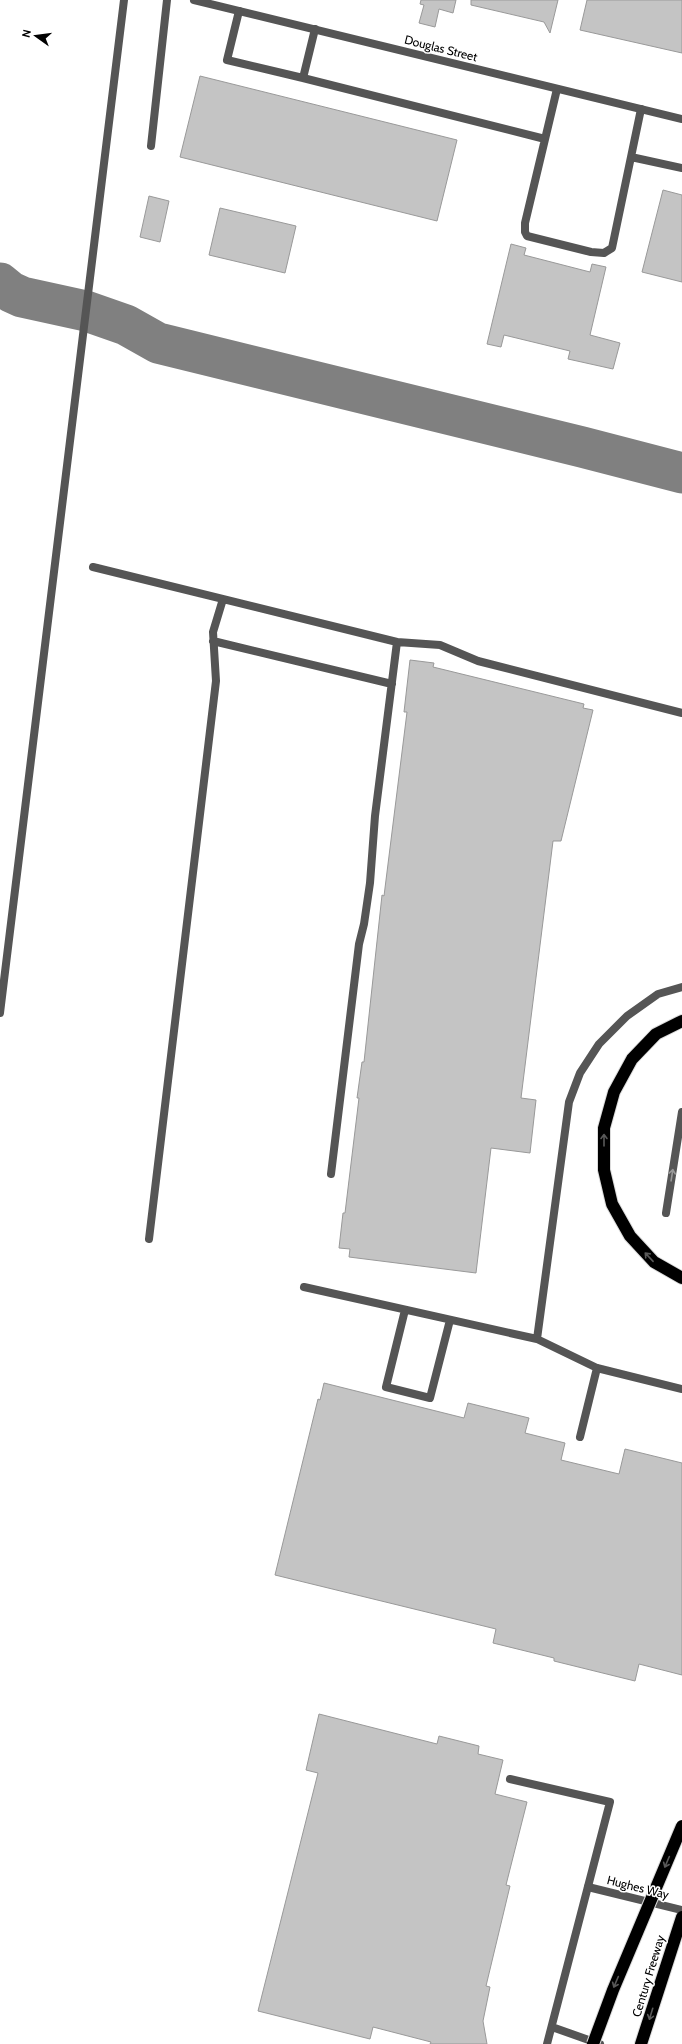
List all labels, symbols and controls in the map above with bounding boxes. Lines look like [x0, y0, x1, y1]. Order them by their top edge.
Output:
north arrow [16, 16, 56, 56]
text: N [19, 28, 34, 39]
street label: Douglas Street [403, 32, 479, 64]
one-way arrow [600, 1134, 608, 1147]
one-way arrow [668, 1168, 676, 1181]
one-way arrow [645, 1252, 654, 1262]
one-way arrow [663, 1856, 670, 1868]
street label: Hughes Way [605, 1872, 671, 1902]
street label: Century Freeway [628, 1933, 668, 2019]
one-way arrow [612, 1975, 619, 1987]
one-way arrow [647, 2008, 654, 2021]

